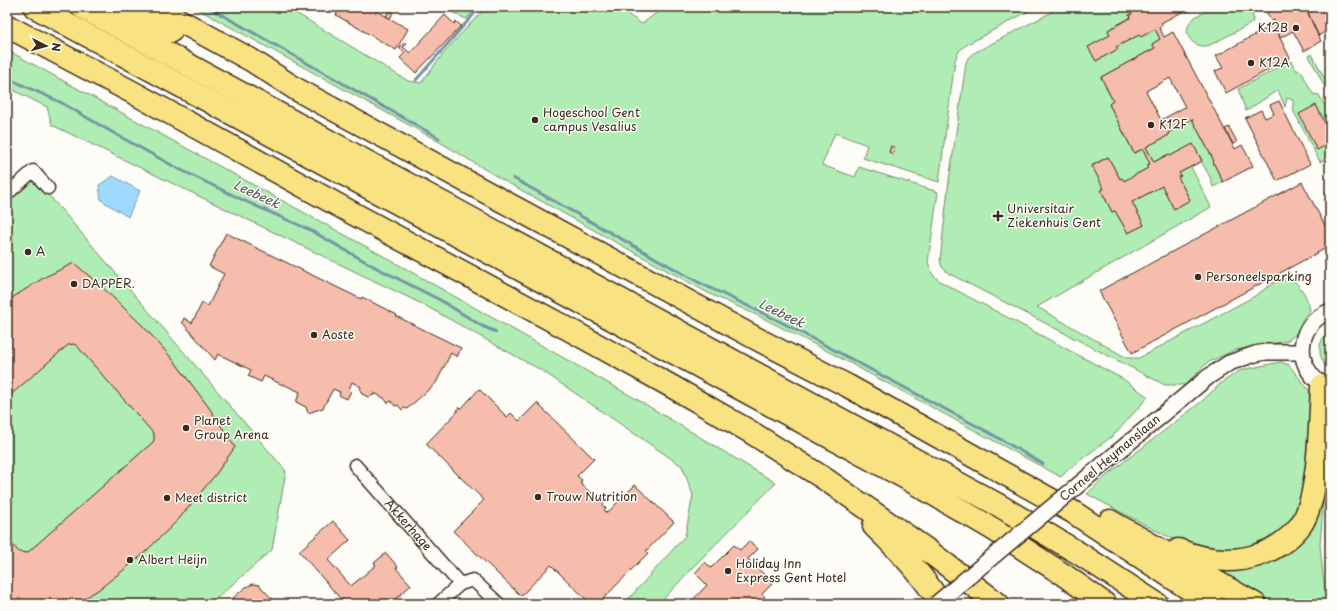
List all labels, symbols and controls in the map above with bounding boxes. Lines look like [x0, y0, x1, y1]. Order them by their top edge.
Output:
place label: K12B [1258, 18, 1288, 36]
marker: K12B [1291, 23, 1301, 33]
north arrow [26, 26, 66, 66]
text: N [48, 42, 65, 53]
place label: K12A [1259, 53, 1290, 71]
marker: K12A [1246, 58, 1256, 68]
place label: Hogeschool Gent campus Vesalius [543, 103, 640, 135]
marker: Hogeschool Gent campus Vesalius [530, 115, 540, 125]
place label: K12F [1159, 115, 1188, 133]
marker: K12F [1146, 120, 1156, 130]
water label: Leebeek [231, 175, 285, 213]
place label: Universitair Ziekenhuis Gent [1007, 199, 1101, 231]
marker: Universitair Ziekenhuis Gent [992, 210, 1004, 222]
place label: A [36, 242, 45, 260]
marker: A [23, 247, 33, 257]
place label: Personeelsparking [1206, 267, 1312, 285]
marker: Personeelsparking [1193, 272, 1203, 282]
place label: DAPPER. [82, 274, 135, 292]
marker: DAPPER. [69, 279, 79, 289]
water label: Leebeek [756, 293, 809, 332]
place label: Aoste [322, 325, 354, 343]
marker: Aoste [309, 330, 319, 340]
street label: Corneel Heymanslaan [1055, 410, 1164, 505]
place label: Planet Group Arena [194, 411, 269, 443]
marker: Planet Group Arena [181, 423, 191, 433]
place label: Trouw Nutrition [546, 487, 637, 505]
place label: Meet district [175, 488, 247, 506]
marker: Trouw Nutrition [533, 492, 543, 502]
marker: Meet district [162, 493, 172, 503]
street label: Akkerhage [381, 495, 436, 554]
place label: Albert Heijn [138, 550, 207, 568]
place label: Holiday Inn Express Gent Hotel [736, 554, 846, 586]
marker: Albert Heijn [125, 555, 135, 565]
marker: Holiday Inn Express Gent Hotel [723, 566, 733, 576]

